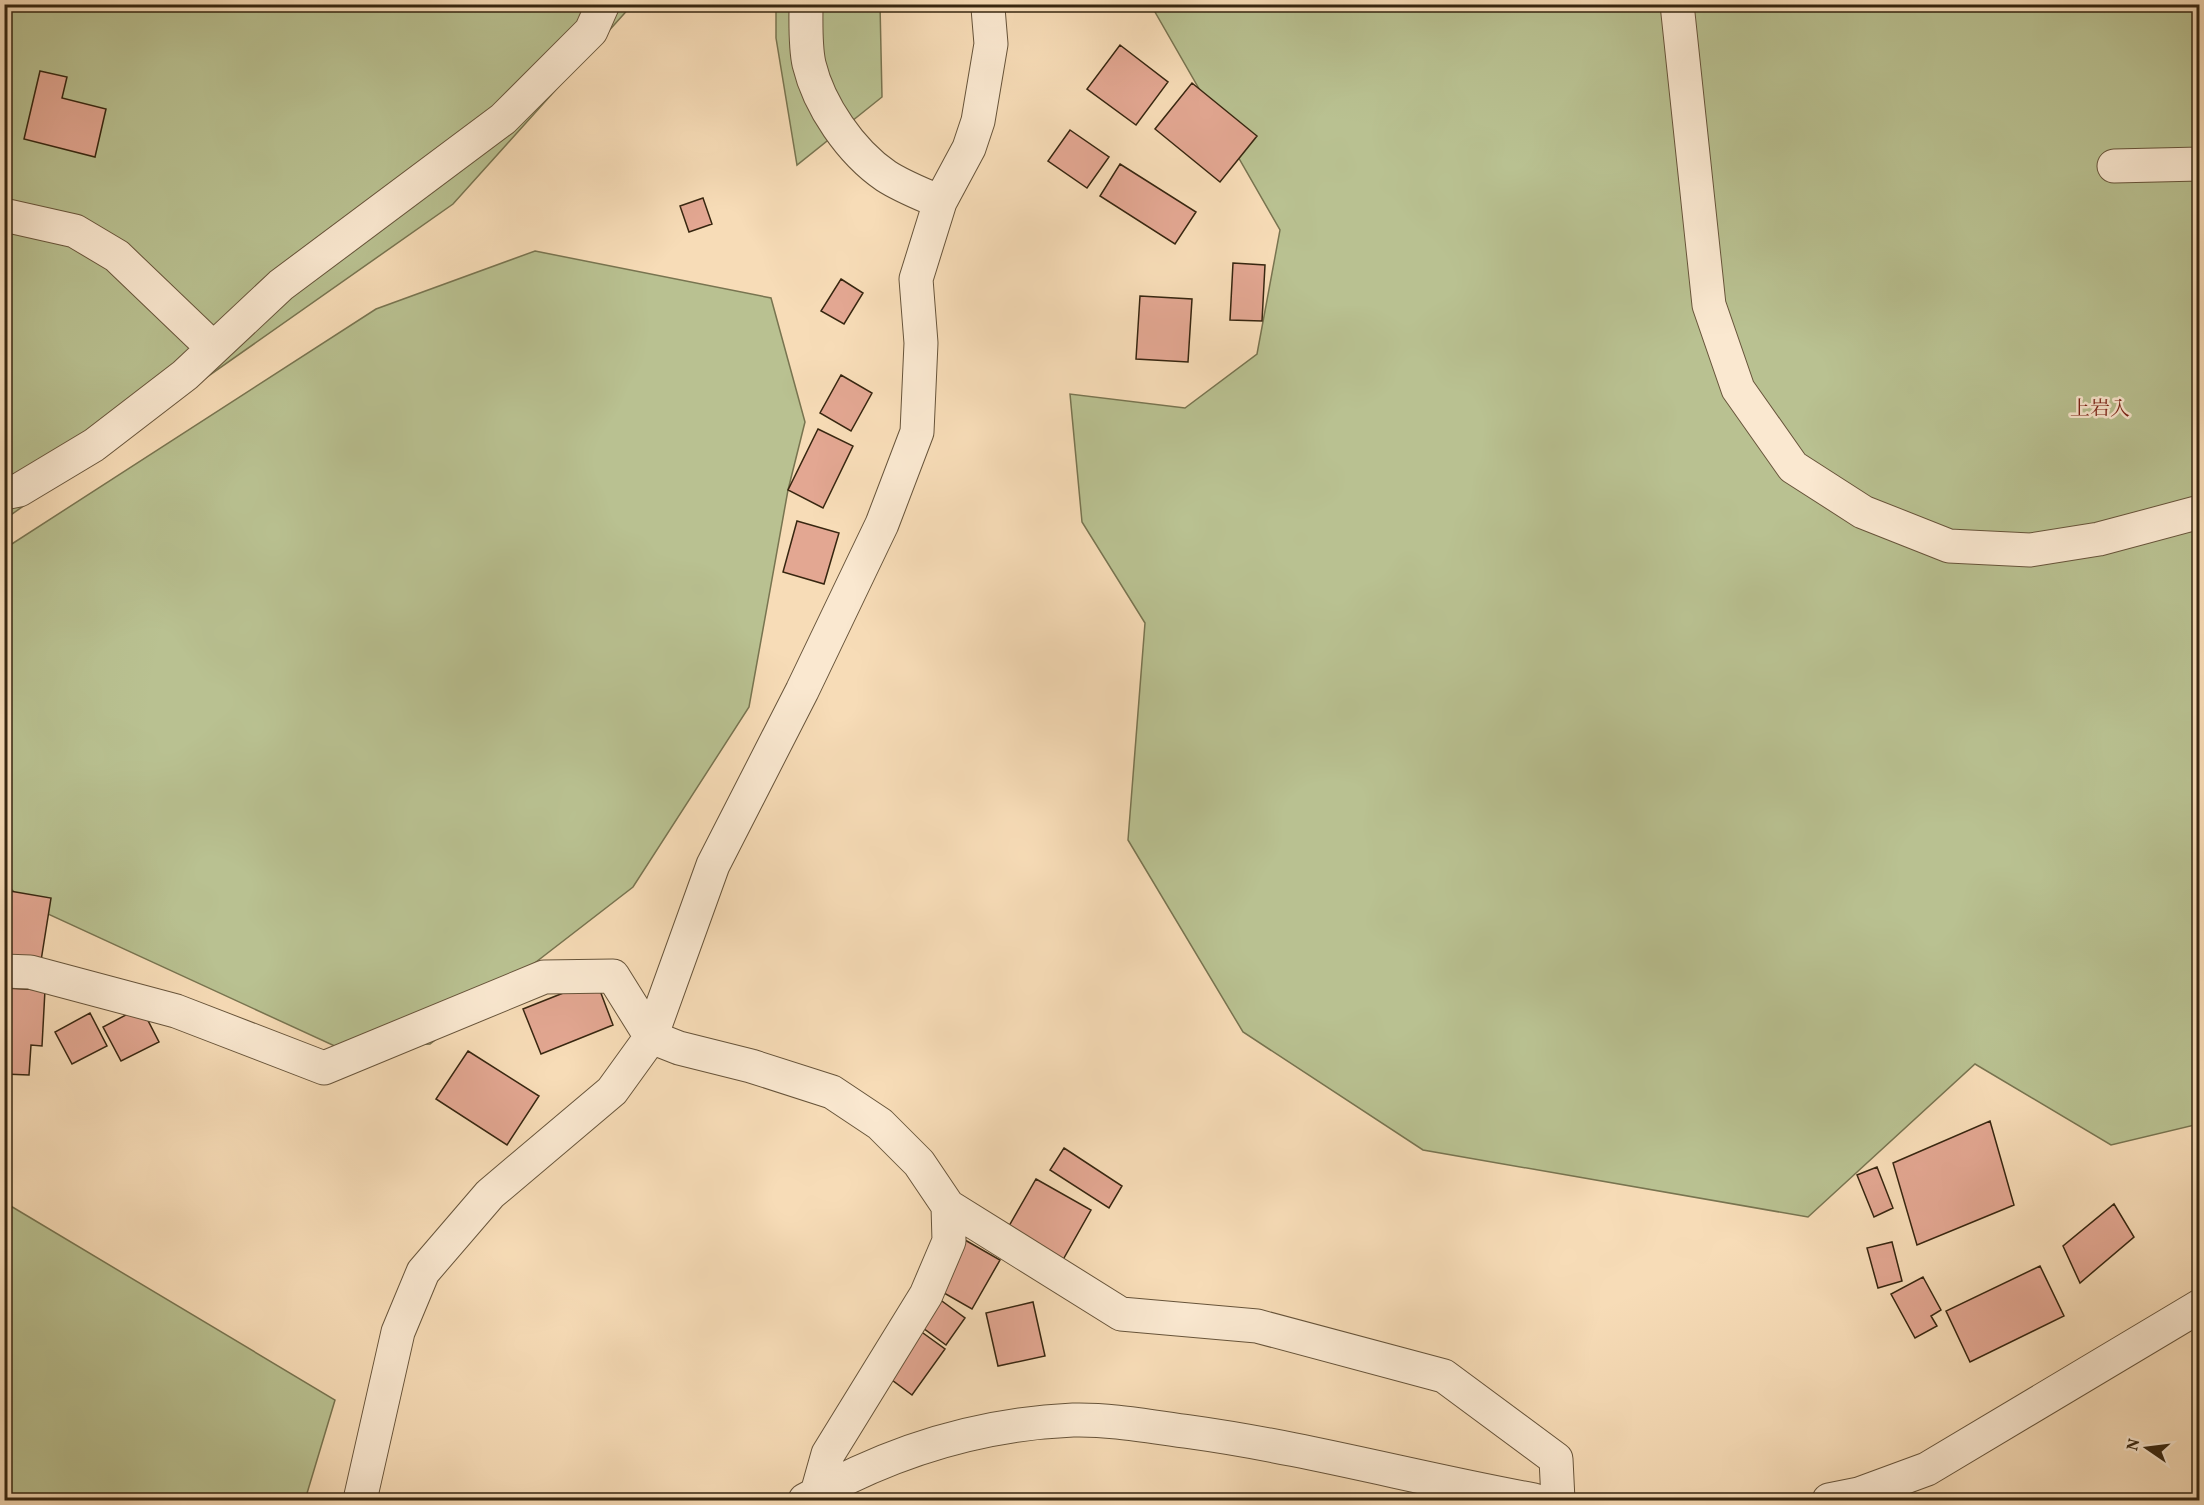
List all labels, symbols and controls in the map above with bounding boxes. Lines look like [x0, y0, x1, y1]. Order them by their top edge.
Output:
district label: 上岩入 [2070, 396, 2130, 424]
north arrow [2117, 1418, 2177, 1478]
text: N [2122, 1436, 2147, 1453]

